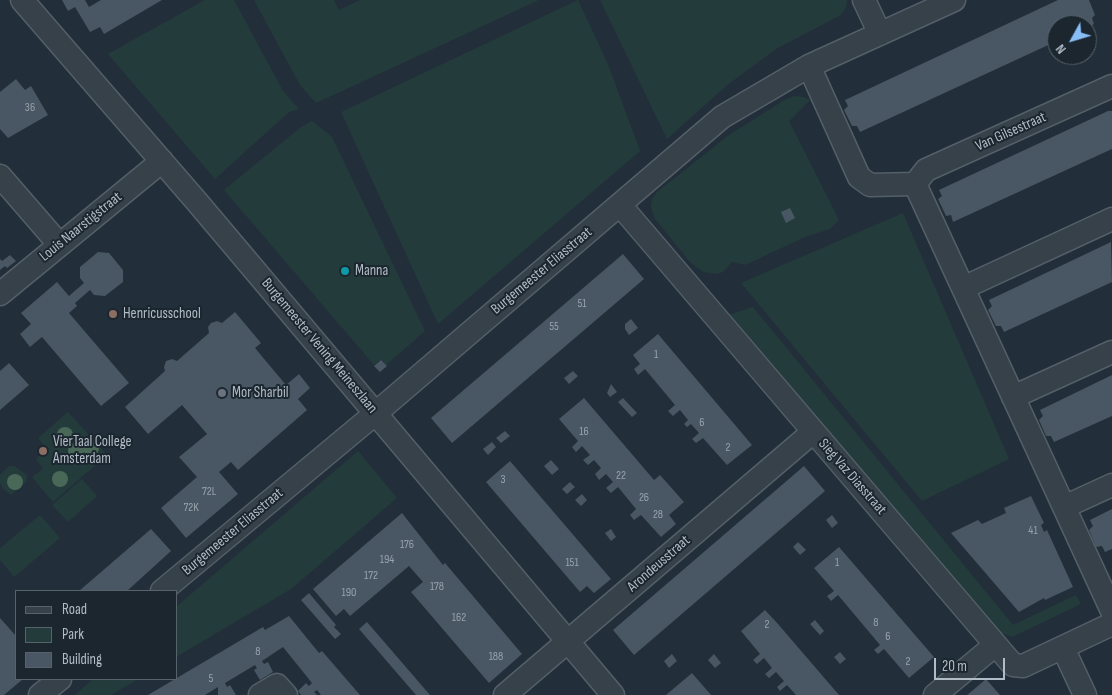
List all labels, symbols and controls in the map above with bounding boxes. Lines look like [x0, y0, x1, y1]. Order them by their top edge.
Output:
north arrow [1047, 15, 1097, 65]
text: N [1052, 41, 1070, 57]
house number: 36 [25, 101, 35, 115]
street label: Van Gilsestraat [973, 108, 1049, 156]
street label: Louis Naarstigstraat [36, 188, 126, 266]
street label: Burgemeester Eliasstraat [488, 224, 596, 318]
place label: Manna [355, 262, 388, 280]
marker: Manna [339, 265, 351, 277]
street label: Burgemeester Vening Meineszlaan [257, 275, 381, 417]
house number: 51 [577, 297, 587, 311]
place label: Henricusschool [123, 305, 201, 323]
marker: Henricusschool [107, 308, 119, 320]
house number: 55 [549, 320, 559, 334]
house number: 1 [654, 348, 658, 362]
place label: Mor Sharbil [232, 384, 289, 402]
marker: Mor Sharbil [216, 387, 228, 399]
house number: 6 [699, 416, 705, 430]
house number: 16 [579, 425, 589, 439]
place label: VierTaal College Amsterdam [53, 433, 132, 468]
street label: Sieg Vaz Diasstraat [814, 435, 890, 519]
house number: 2 [726, 441, 730, 455]
marker: VierTaal College Amsterdam [37, 445, 49, 457]
house number: 22 [616, 469, 626, 483]
house number: 3 [500, 473, 506, 487]
street label: Burgemeester Eliasstraat [179, 485, 287, 579]
house number: 72L [202, 485, 216, 499]
house number: 26 [639, 491, 649, 505]
house number: 72K [183, 501, 199, 515]
house number: 28 [653, 508, 663, 522]
house number: 41 [1028, 524, 1038, 538]
street label: Arondeusstraat [624, 532, 694, 596]
house number: 176 [400, 538, 414, 552]
house number: 194 [380, 553, 394, 567]
house number: 151 [565, 556, 579, 570]
house number: 1 [835, 556, 839, 570]
house number: 172 [364, 569, 378, 583]
house number: 178 [430, 580, 444, 594]
house number: 190 [342, 586, 356, 600]
legend [15, 590, 178, 680]
text: Road [62, 600, 87, 619]
house number: 162 [452, 611, 466, 625]
house number: 8 [873, 616, 879, 630]
house number: 2 [765, 618, 769, 632]
text: Park [62, 625, 84, 644]
house number: 6 [885, 630, 891, 644]
house number: 8 [255, 645, 261, 659]
scale bar [937, 648, 1008, 680]
text: Building [62, 650, 102, 669]
house number: 188 [489, 650, 503, 664]
house number: 2 [906, 655, 910, 669]
text: 20 m [942, 657, 967, 676]
house number: 5 [209, 672, 213, 686]

